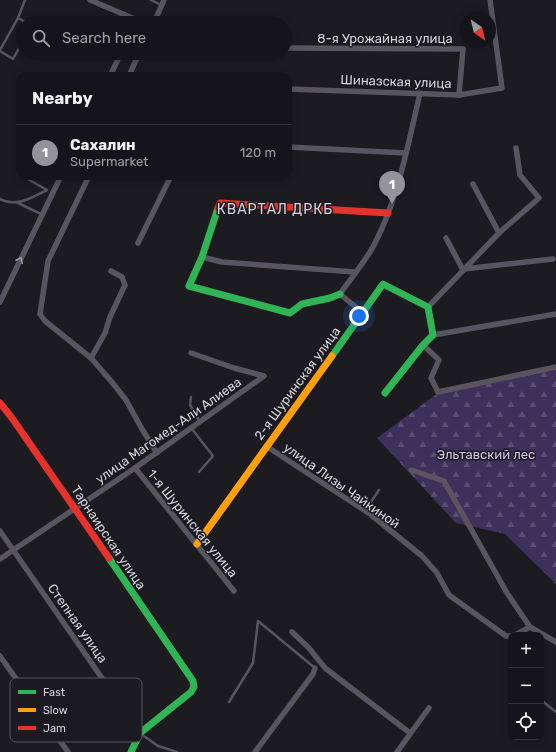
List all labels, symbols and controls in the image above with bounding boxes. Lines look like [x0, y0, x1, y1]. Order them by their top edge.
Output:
north arrow [460, 12, 496, 48]
search box [16, 16, 292, 60]
icon: search [30, 27, 52, 49]
text: Search here [62, 29, 146, 47]
street label: 8-я Урожайная улица [317, 31, 453, 46]
street label: Шиназская улица [340, 72, 452, 91]
text: Nearby [32, 88, 93, 108]
text: Сахалин [70, 136, 136, 154]
text: 1 [42, 145, 48, 160]
text: 120 m [240, 145, 276, 160]
text: Supermarket [70, 154, 148, 169]
pin: 1 [379, 171, 405, 204]
district label: КВАРТАЛ ДРКБ [217, 201, 333, 218]
one-way arrow [15, 257, 23, 264]
your location [349, 306, 369, 326]
street label: 2-я Шуринская улица [251, 324, 343, 443]
street label: улица Магомед-Али Алиева [93, 374, 244, 487]
street label: улица Лизы Чайкиной [281, 440, 403, 531]
park label: Эльтавский лес [437, 447, 535, 462]
street label: 1-я Шуринская улица [145, 466, 241, 580]
street label: Тарнаирская улица [68, 482, 149, 592]
street label: Степная улица [45, 581, 110, 666]
map controls [508, 632, 544, 740]
button: + [508, 632, 544, 668]
button: − [508, 668, 544, 704]
legend [10, 678, 142, 742]
text: Fast [43, 686, 66, 699]
text: Slow [43, 704, 68, 717]
button: locate [508, 704, 544, 740]
text: Jam [43, 722, 66, 735]

